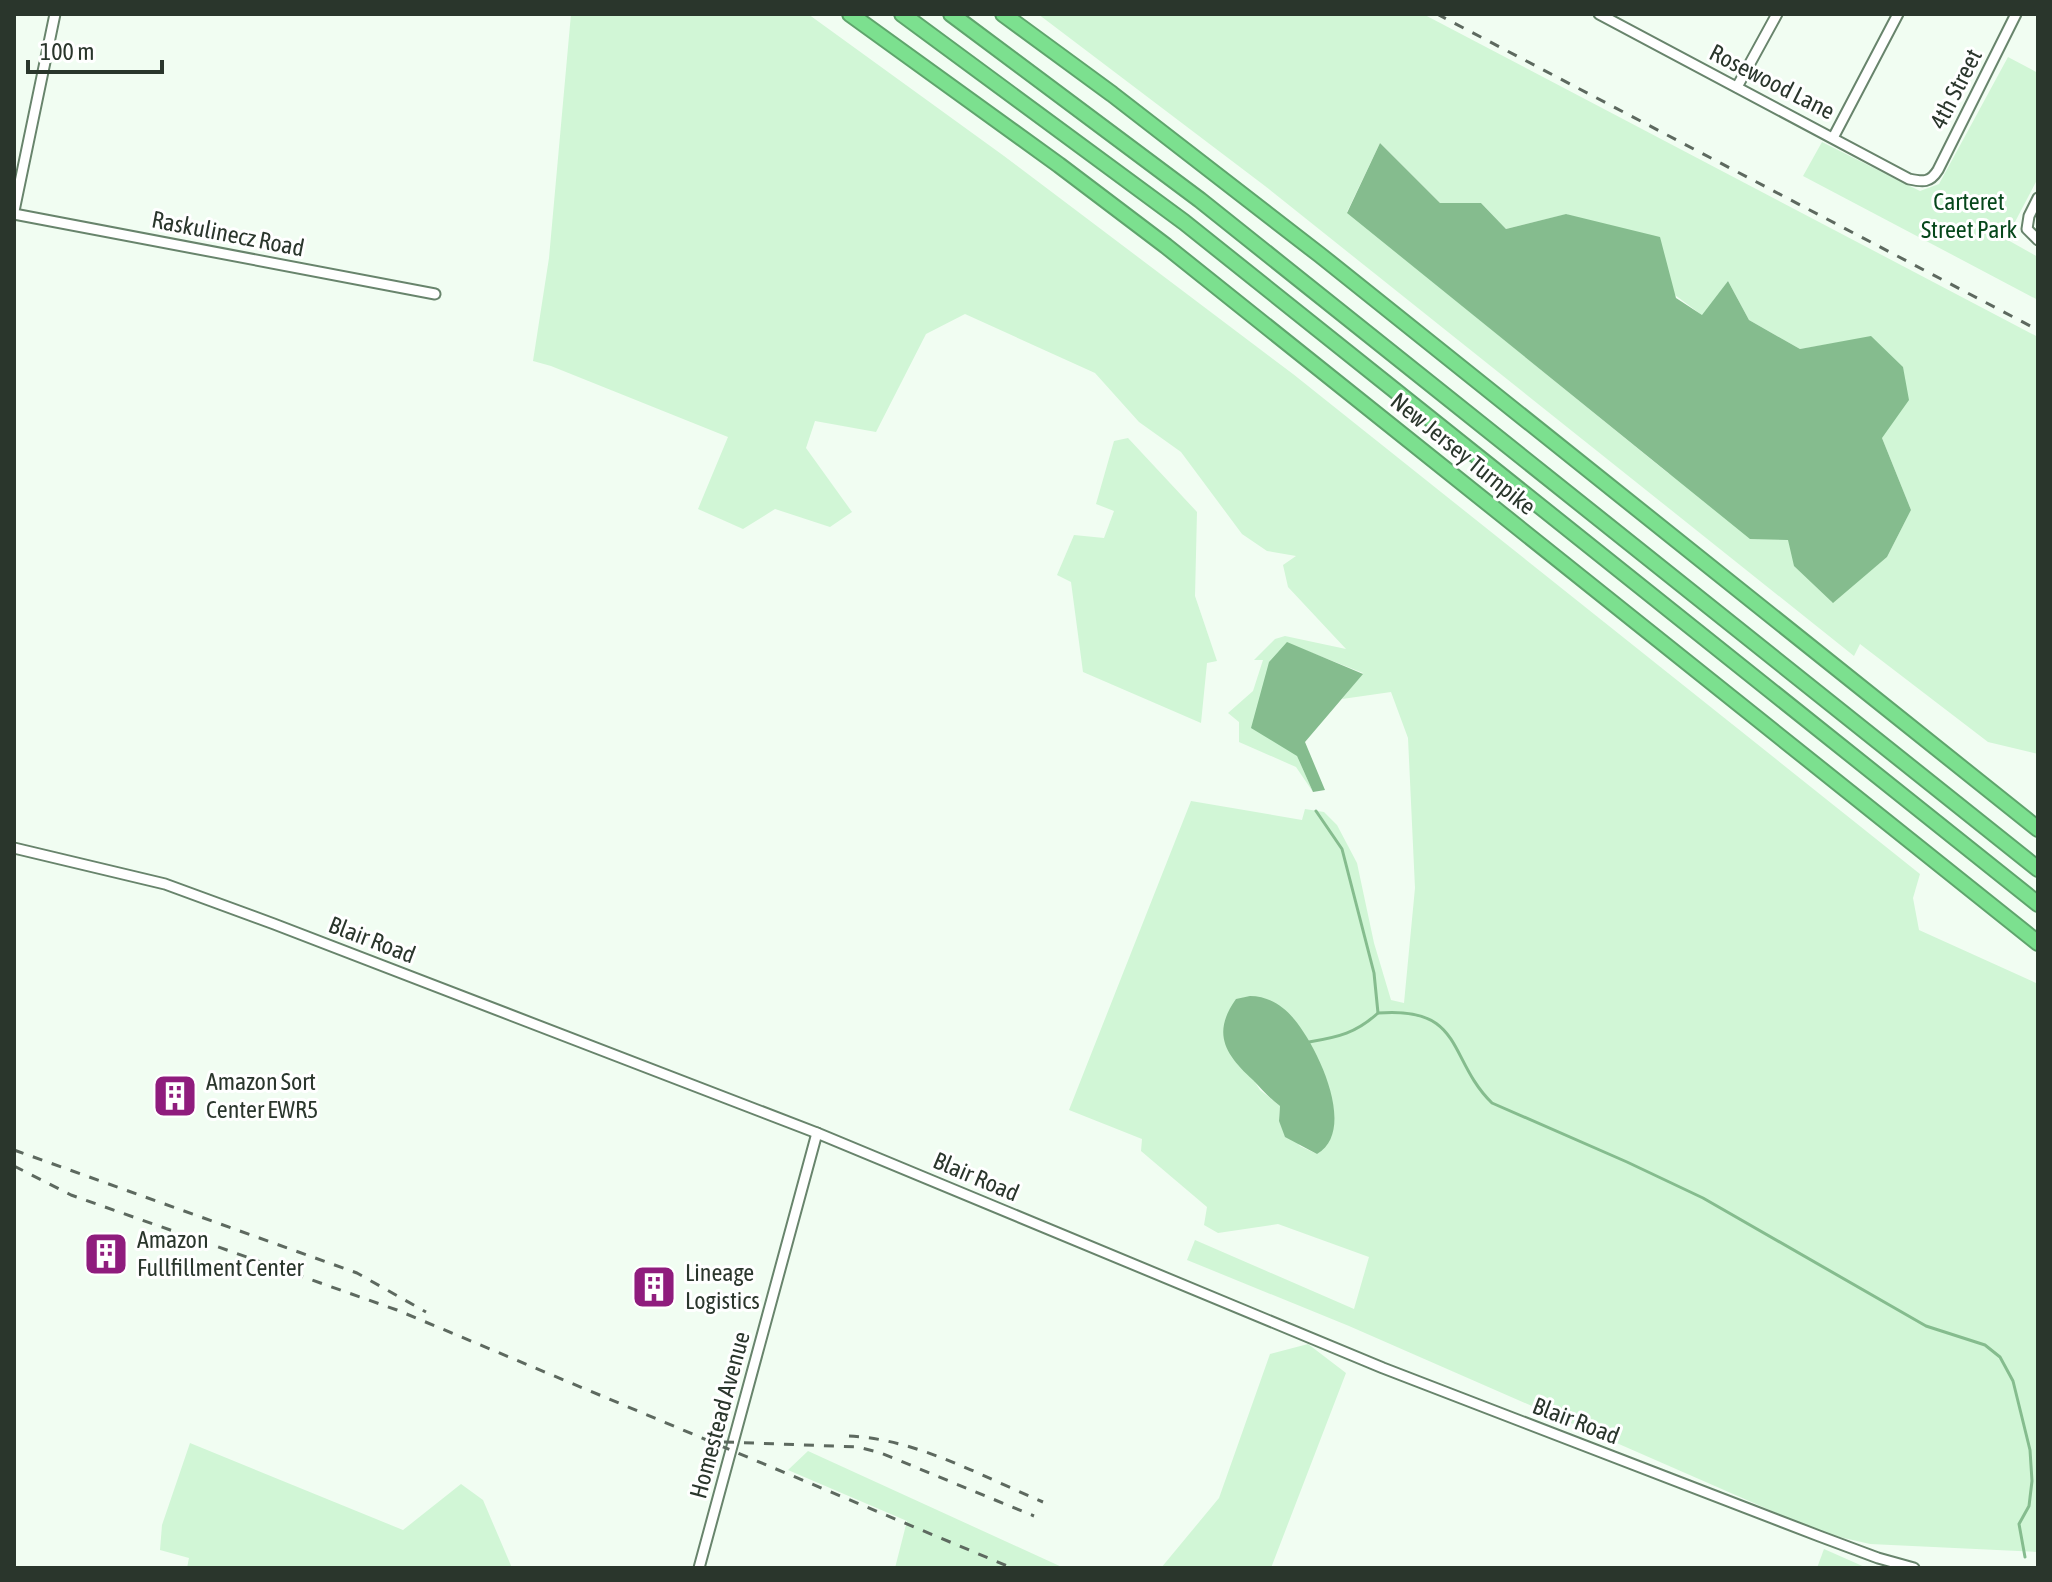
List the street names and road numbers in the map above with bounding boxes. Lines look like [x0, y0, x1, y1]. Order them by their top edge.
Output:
street label: Rosewood Lane [1705, 38, 1839, 125]
street label: 4th Street [1924, 44, 1987, 133]
street label: Raskulinecz Road [150, 205, 307, 262]
street label: New Jersey Turnpike [1386, 387, 1541, 520]
street label: Blair Road [325, 911, 419, 968]
street label: Blair Road [929, 1146, 1023, 1207]
street label: Homestead Avenue [684, 1328, 755, 1501]
street label: Blair Road [1529, 1392, 1623, 1449]

